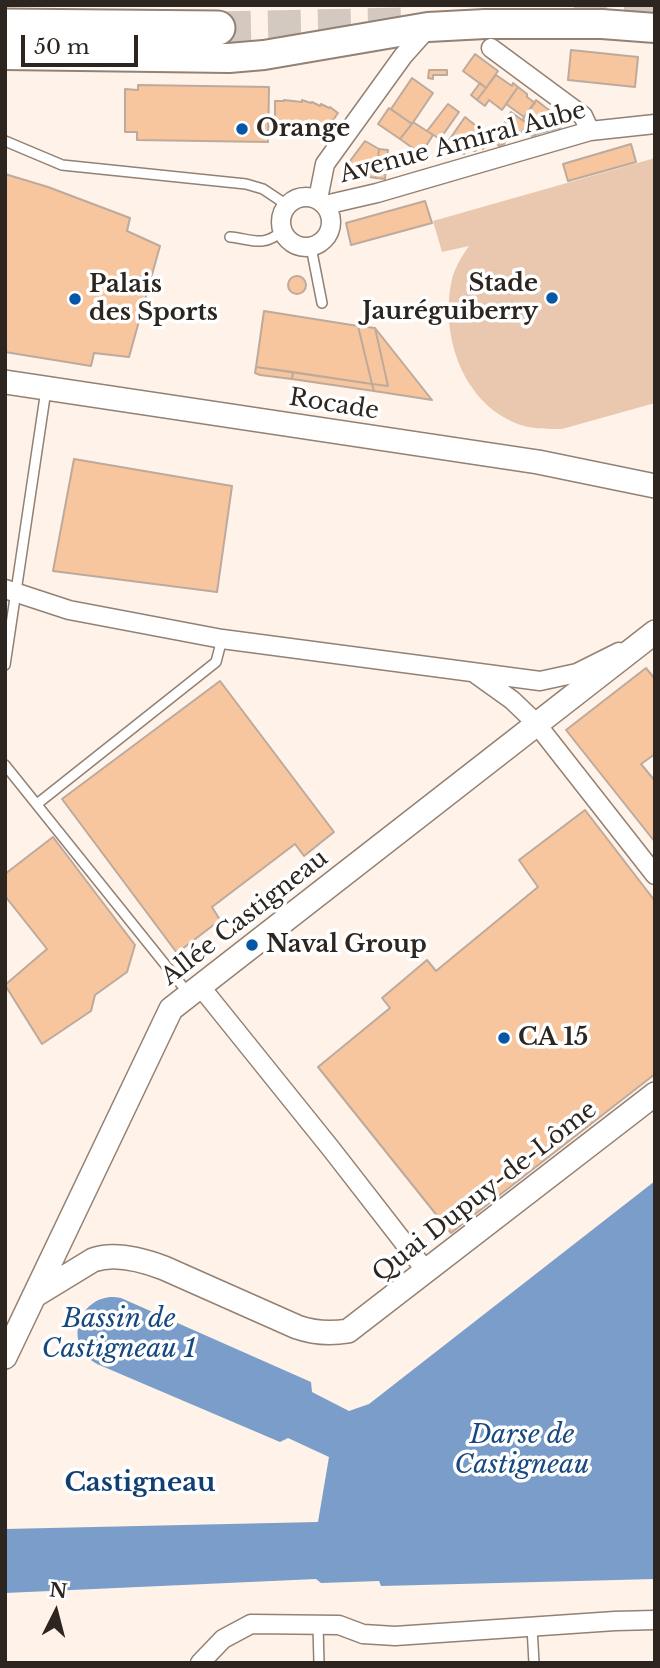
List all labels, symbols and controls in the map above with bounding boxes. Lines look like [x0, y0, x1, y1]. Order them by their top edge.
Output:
scale bar [24, 21, 142, 65]
text: 50 m [34, 34, 89, 60]
street label: Avenue Amiral Aube [337, 96, 589, 190]
place label: Orange [256, 115, 350, 143]
marker: Orange [234, 121, 250, 137]
place label: Stade Jauréguiberry [362, 270, 538, 326]
place label: Palais des Sports [89, 271, 218, 327]
marker: Stade Jauréguiberry [544, 290, 560, 306]
marker: Palais des Sports [67, 291, 83, 307]
street label: Rocade [287, 384, 381, 426]
street label: Allée Castigneau [156, 844, 334, 992]
place label: Naval Group [266, 931, 427, 959]
marker: Naval Group [244, 937, 260, 953]
place label: CA 15 [518, 1024, 588, 1052]
marker: CA 15 [496, 1030, 512, 1046]
street label: Quai Dupuy-de-Lôme [367, 1096, 603, 1288]
water label: Bassin de Castigneau 1 [42, 1304, 196, 1366]
water label: Darse de Castigneau [455, 1420, 589, 1482]
district label: Castigneau [64, 1468, 216, 1500]
north arrow [21, 1577, 91, 1647]
text: N [48, 1578, 68, 1603]

